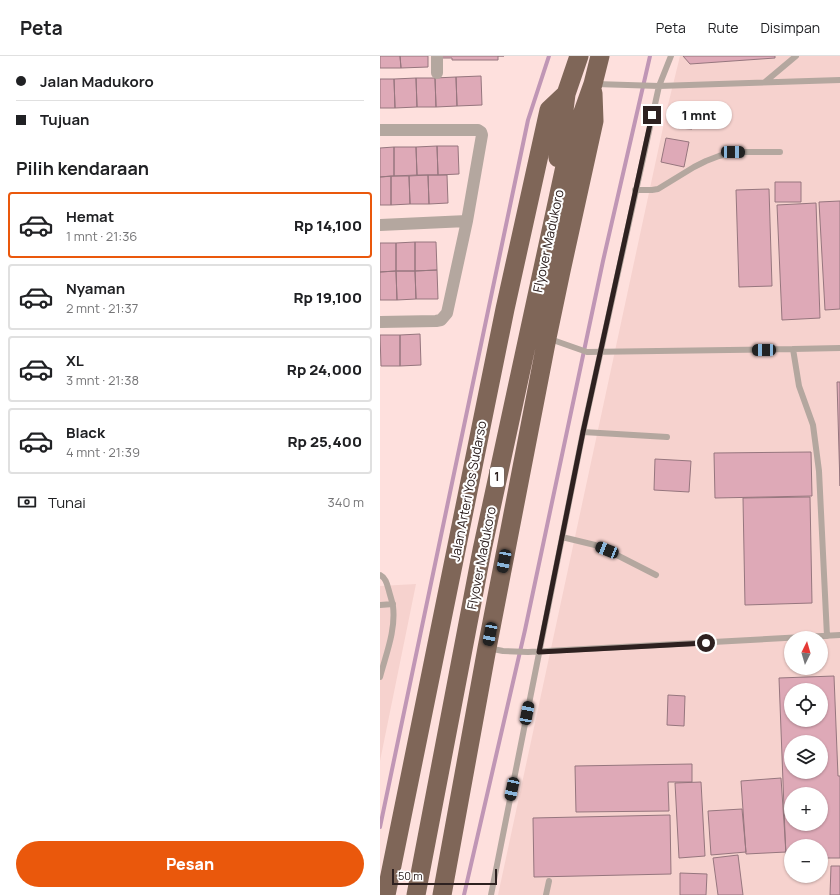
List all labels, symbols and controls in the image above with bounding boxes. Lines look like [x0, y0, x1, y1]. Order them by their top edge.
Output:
text: Peta [20, 15, 63, 41]
text: Peta [656, 18, 686, 37]
text: Rute [708, 18, 738, 37]
text: Disimpan [760, 18, 820, 37]
text: Jalan Madukoro [40, 71, 154, 92]
callout: 1 mnt [666, 101, 732, 129]
route end [643, 106, 661, 124]
text: 1 mnt [682, 106, 716, 124]
text: Tujuan [40, 109, 89, 130]
car [721, 146, 745, 158]
text: Pilih kendaraan [16, 156, 149, 180]
street label: Flyover Madukoro [528, 188, 568, 294]
text: Hemat [66, 206, 114, 227]
icon: car [18, 207, 54, 243]
text: Rp 14,100 [294, 215, 362, 236]
text: 1 mnt · 21:36 [66, 227, 137, 245]
text: Nyaman [66, 278, 125, 299]
icon: car [18, 279, 54, 315]
text: Rp 19,100 [293, 287, 362, 308]
text: 2 mnt · 21:37 [66, 299, 138, 317]
car [752, 344, 776, 356]
text: XL [66, 350, 84, 371]
icon: car [18, 351, 54, 387]
text: Rp 24,000 [287, 359, 362, 380]
text: 3 mnt · 21:38 [66, 371, 139, 389]
street label: Jalan Arteri Yos Sudarso [446, 419, 490, 563]
text: Black [66, 422, 105, 443]
icon: car [18, 423, 54, 459]
text: Rp 25,400 [288, 431, 362, 452]
text: 4 mnt · 21:39 [66, 443, 140, 461]
road number: 1 [490, 467, 504, 487]
icon: cash [16, 491, 38, 513]
text: Tunai [48, 492, 86, 513]
text: 340 m [328, 493, 364, 511]
street label: Flyover Madukoro [462, 505, 500, 611]
car [594, 540, 620, 560]
car [496, 548, 512, 574]
car [482, 621, 498, 647]
north arrow [784, 631, 828, 675]
map controls [784, 631, 828, 883]
route start [697, 634, 715, 652]
button: locate [784, 683, 828, 727]
car [519, 700, 535, 726]
button: layers [784, 735, 828, 779]
car [504, 776, 520, 802]
button: + [784, 787, 828, 831]
button: − [784, 839, 828, 883]
button: Pesan [16, 841, 364, 887]
scale bar [392, 867, 497, 886]
text: 50 m [398, 868, 423, 883]

